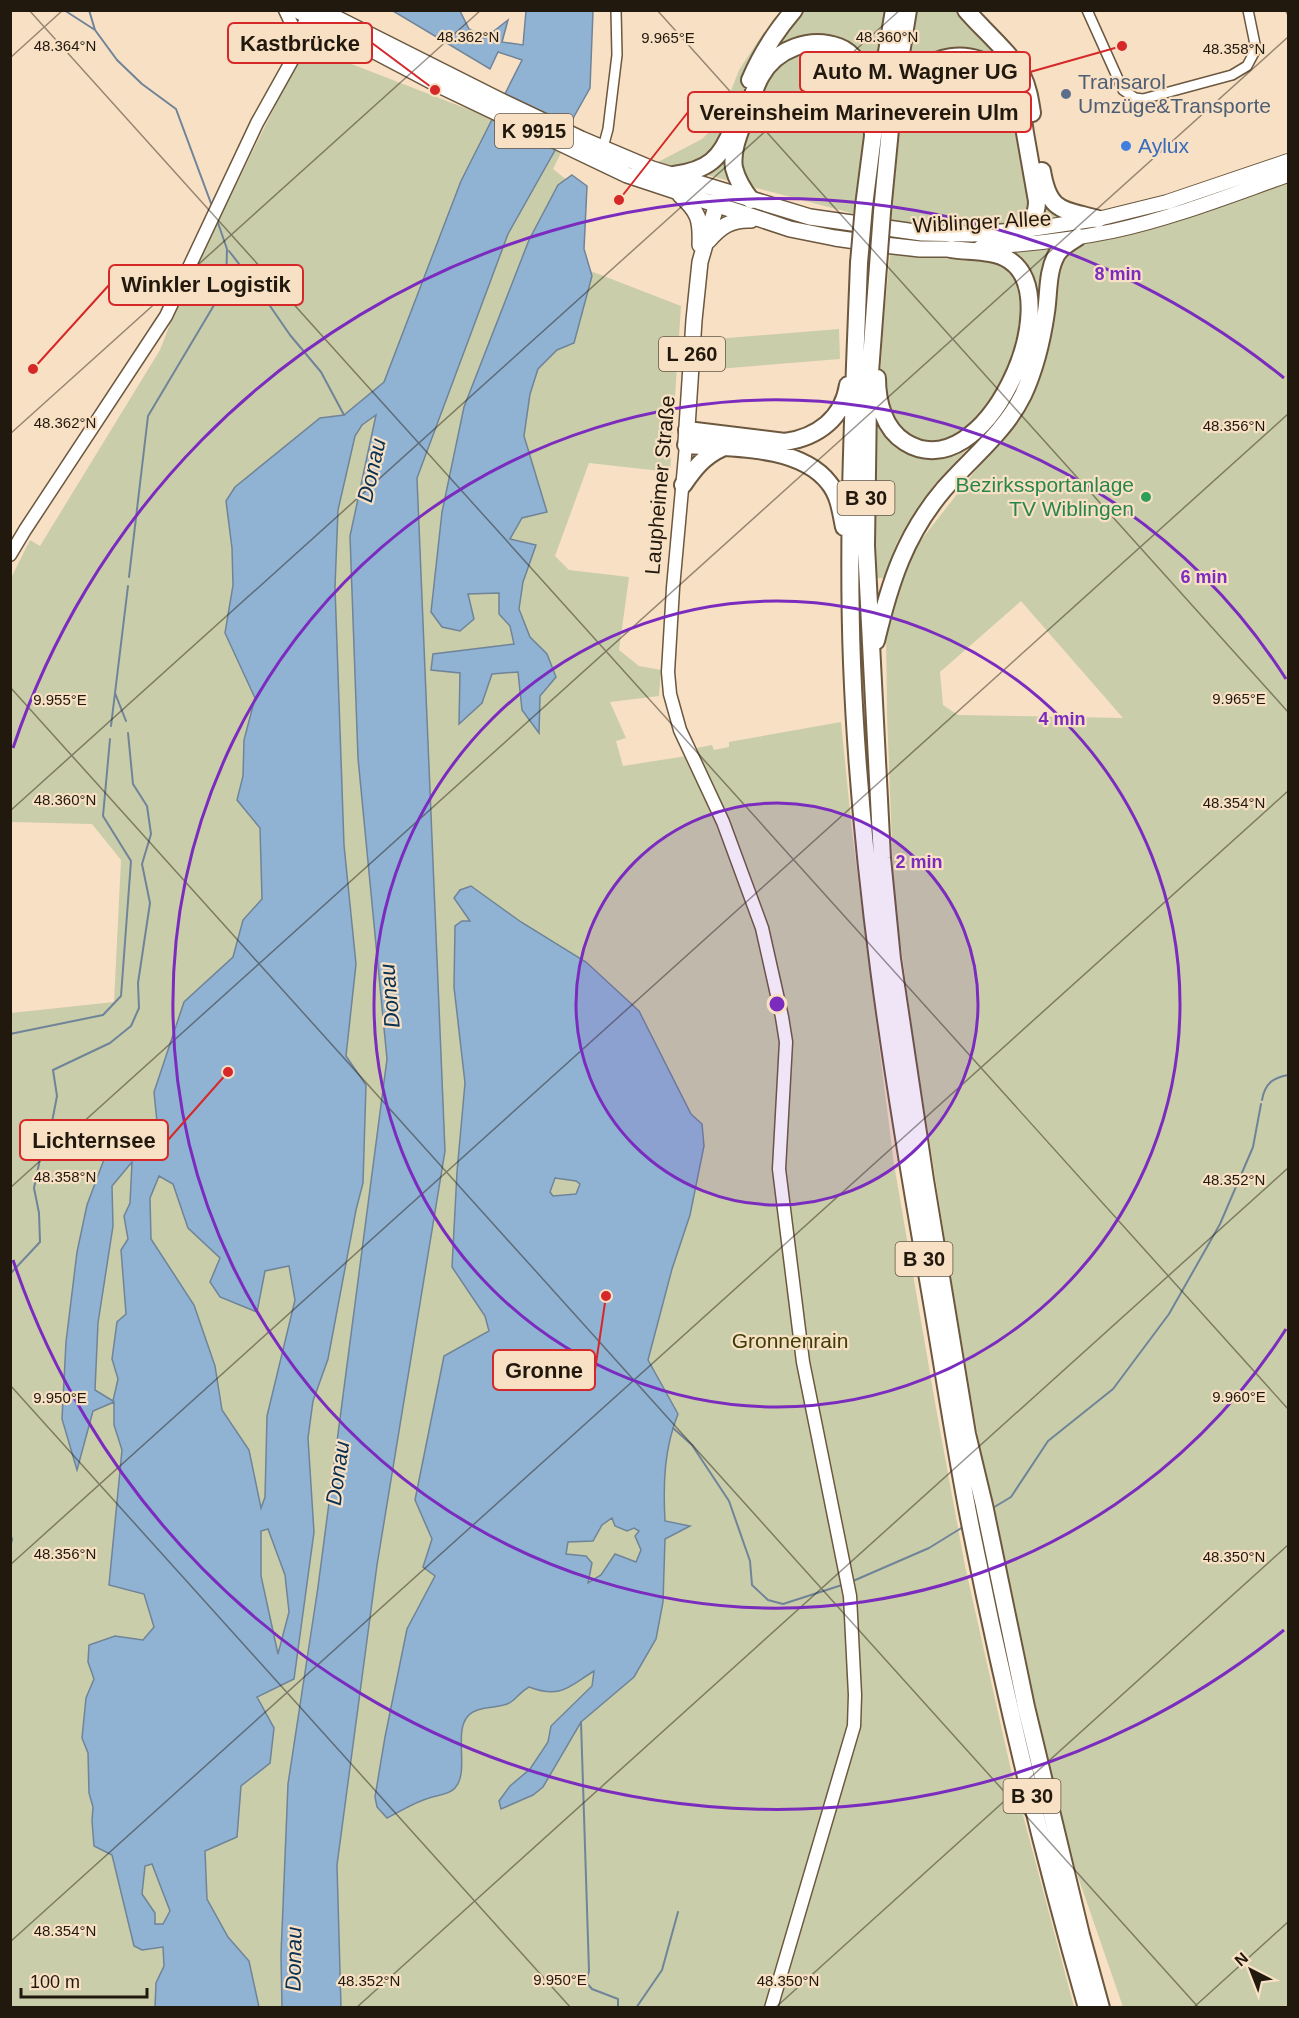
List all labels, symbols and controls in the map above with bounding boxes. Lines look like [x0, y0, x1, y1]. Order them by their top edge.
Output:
callout: Kastbrücke [228, 23, 372, 63]
text: 48.362°N [437, 28, 499, 45]
text: 48.360°N [856, 28, 918, 45]
text: 9.965°E [641, 29, 695, 46]
text: Kastbrücke [240, 31, 360, 56]
text: 48.364°N [34, 37, 96, 54]
text: 48.358°N [1203, 40, 1265, 57]
callout: Auto M. Wagner UG [800, 52, 1030, 92]
text: Auto M. Wagner UG [812, 59, 1018, 84]
place label: Transarol Umzüge&Transporte [1078, 70, 1271, 117]
marker: Transarol Umzüge&Transporte [1059, 87, 1073, 101]
callout: Vereinsheim Marineverein Ulm [688, 92, 1031, 132]
text: Vereinsheim Marineverein Ulm [699, 100, 1019, 125]
road number: K 9915 [495, 114, 573, 148]
place label: Aylux [1138, 134, 1189, 157]
marker: Aylux [1119, 139, 1133, 153]
street label: Wiblinger Allee [912, 206, 1052, 237]
text: 8 min [1094, 264, 1142, 284]
callout: Winkler Logistik [109, 265, 303, 305]
text: Winkler Logistik [121, 272, 292, 297]
road number: L 260 [659, 337, 725, 371]
street label: Laupheimer Straße [640, 394, 679, 575]
text: 48.362°N [34, 414, 96, 431]
text: 48.356°N [1203, 417, 1265, 434]
water label: Donau [352, 436, 391, 505]
place label: Bezirkssportanlage TV Wiblingen [955, 473, 1134, 520]
road number: B 30 [838, 481, 894, 515]
marker: Bezirkssportanlage TV Wiblingen [1139, 490, 1153, 504]
text: 6 min [1180, 567, 1228, 587]
text: 9.965°E [1212, 690, 1266, 707]
text: 9.955°E [33, 691, 87, 708]
text: 4 min [1038, 709, 1086, 729]
text: 48.360°N [34, 791, 96, 808]
text: 48.354°N [1203, 794, 1265, 811]
text: 2 min [895, 852, 943, 872]
water label: Donau [374, 963, 405, 1029]
centre of rings [767, 994, 787, 1014]
callout: Lichternsee [20, 1120, 168, 1160]
text: Lichternsee [32, 1128, 156, 1153]
text: 48.358°N [34, 1168, 96, 1185]
text: 48.352°N [1203, 1171, 1265, 1188]
road number: B 30 [896, 1242, 952, 1276]
park label: Gronnenrain [732, 1329, 848, 1352]
callout: Gronne [493, 1350, 595, 1390]
text: Gronne [505, 1358, 583, 1383]
text: 9.960°E [1212, 1388, 1266, 1405]
text: 9.950°E [33, 1389, 87, 1406]
water label: Donau [321, 1439, 354, 1507]
text: 48.356°N [34, 1545, 96, 1562]
text: 48.350°N [1203, 1548, 1265, 1565]
road number: B 30 [1004, 1779, 1060, 1813]
text: 48.354°N [34, 1922, 96, 1939]
water label: Donau [280, 1926, 307, 1992]
north arrow [1221, 1940, 1281, 2000]
text: N [1231, 1949, 1251, 1969]
scale bar [21, 1961, 147, 1999]
text: 9.950°E [533, 1971, 587, 1988]
text: 100 m [30, 1972, 80, 1992]
text: 48.352°N [338, 1972, 400, 1989]
text: 48.350°N [757, 1972, 819, 1989]

